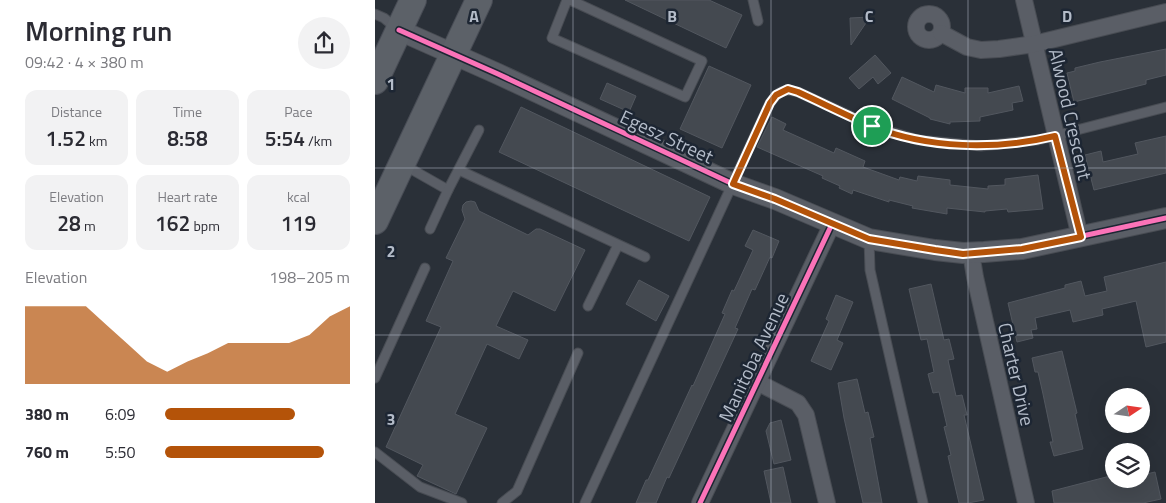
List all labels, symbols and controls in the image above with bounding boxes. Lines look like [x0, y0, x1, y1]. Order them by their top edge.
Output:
text: A [469, 4, 479, 28]
text: B [667, 4, 677, 28]
text: C [865, 4, 874, 28]
text: D [1062, 4, 1072, 28]
text: Morning run [25, 9, 172, 52]
button: share [298, 17, 350, 69]
street label: Alwood Crescent [1042, 45, 1100, 183]
text: 09:42 · 4 × 380 m [25, 50, 144, 74]
text: 1 [387, 72, 395, 96]
text: Distance [51, 101, 102, 122]
text: Time [173, 101, 202, 122]
text: Pace [284, 101, 313, 122]
street label: Egesz Street [615, 102, 719, 170]
pin [851, 105, 893, 147]
icon: arrive [858, 112, 886, 140]
text: 1.52 [46, 122, 86, 154]
text: 8:58 [167, 122, 208, 154]
text: 5:54 [265, 122, 305, 154]
text: km [86, 130, 107, 151]
text: /km [305, 130, 332, 151]
text: Elevation [49, 186, 104, 207]
text: Heart rate [157, 186, 218, 207]
text: kcal [287, 186, 310, 207]
text: 28 [57, 207, 81, 239]
text: 162 [155, 207, 190, 239]
text: 119 [281, 207, 316, 239]
text: m [81, 215, 96, 236]
text: bpm [190, 215, 220, 236]
text: 2 [387, 239, 395, 263]
text: Elevation [25, 265, 87, 289]
text: 198–205 m [269, 265, 350, 289]
street label: Manitoba Avenue [710, 288, 796, 426]
street label: Charter Drive [991, 319, 1043, 429]
north arrow [1105, 388, 1150, 432]
map controls [1105, 388, 1150, 488]
text: 380 m [25, 402, 69, 426]
text: 6:09 [105, 402, 135, 426]
text: 3 [387, 407, 395, 431]
text: 760 m [25, 440, 69, 464]
text: 5:50 [105, 440, 135, 464]
button: layers [1105, 443, 1150, 488]

